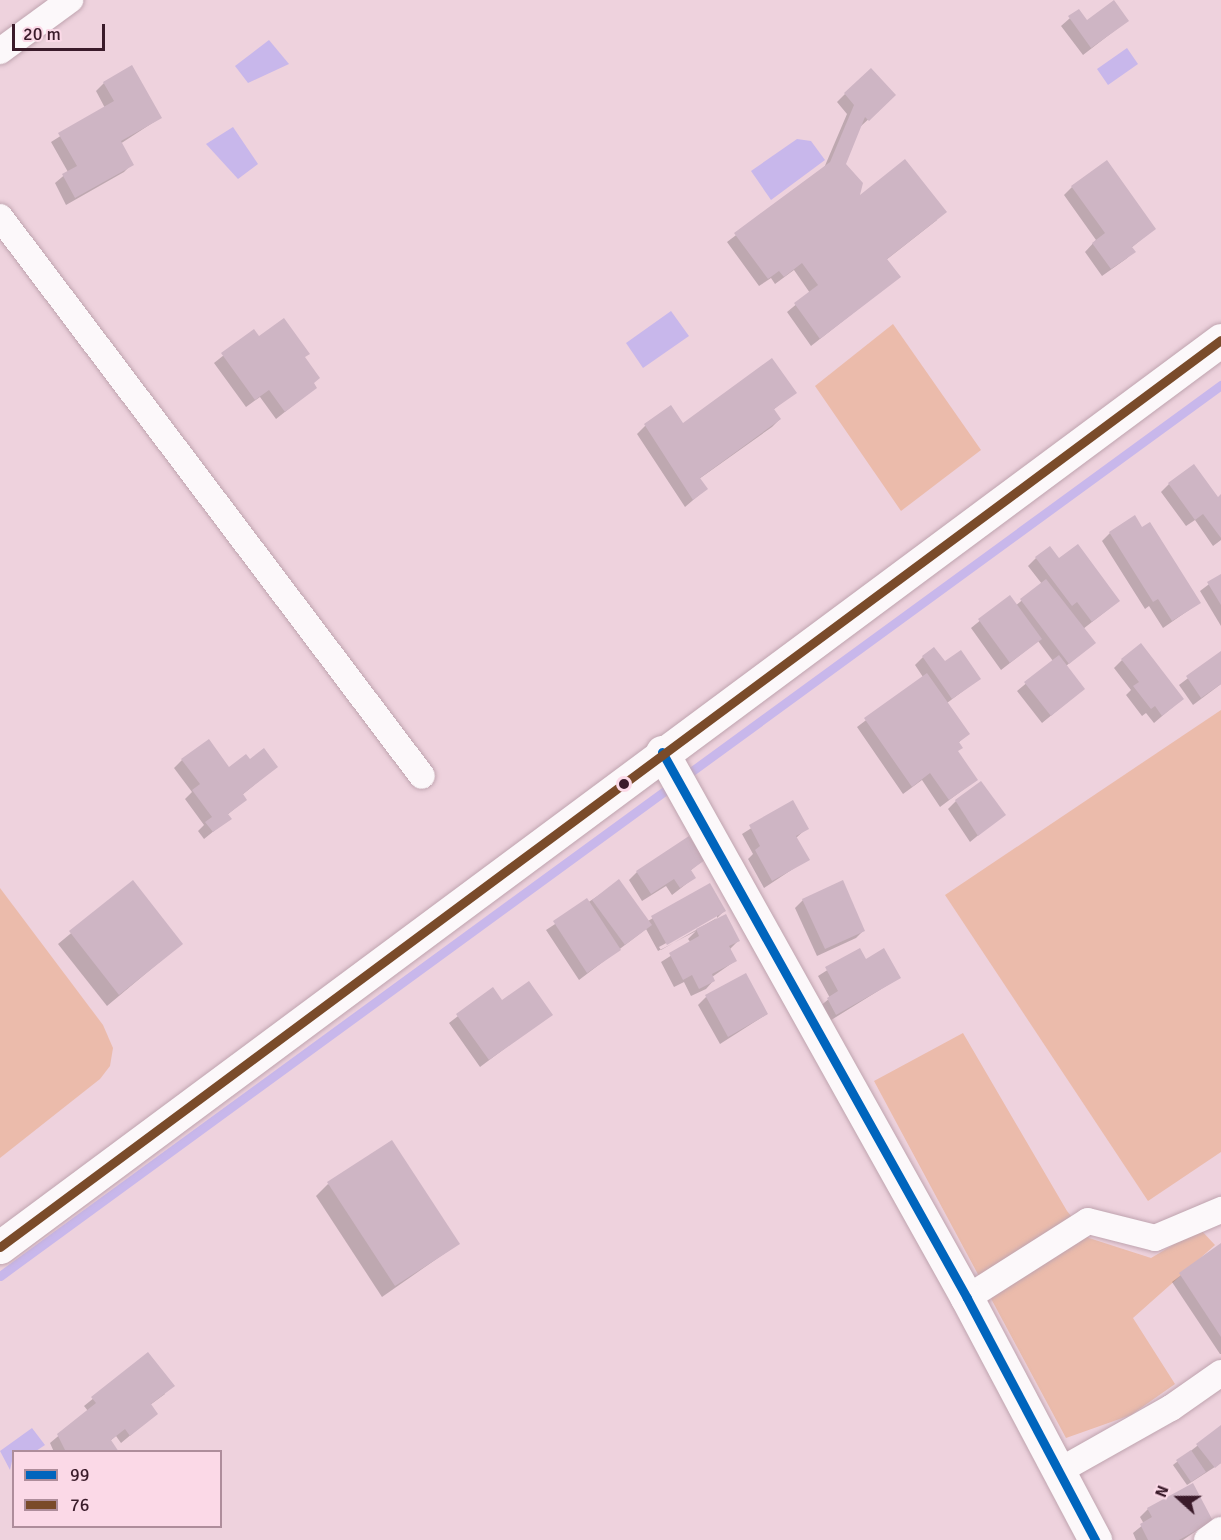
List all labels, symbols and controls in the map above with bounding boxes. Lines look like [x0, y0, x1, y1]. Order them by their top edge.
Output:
scale bar [15, 12, 108, 50]
text: 20 m [23, 23, 61, 45]
unlabelled marker [618, 778, 630, 790]
legend [12, 1450, 222, 1528]
text: 99 [70, 1464, 89, 1486]
north arrow [1149, 1468, 1209, 1528]
text: N [1151, 1483, 1174, 1500]
text: 76 [70, 1494, 89, 1516]

